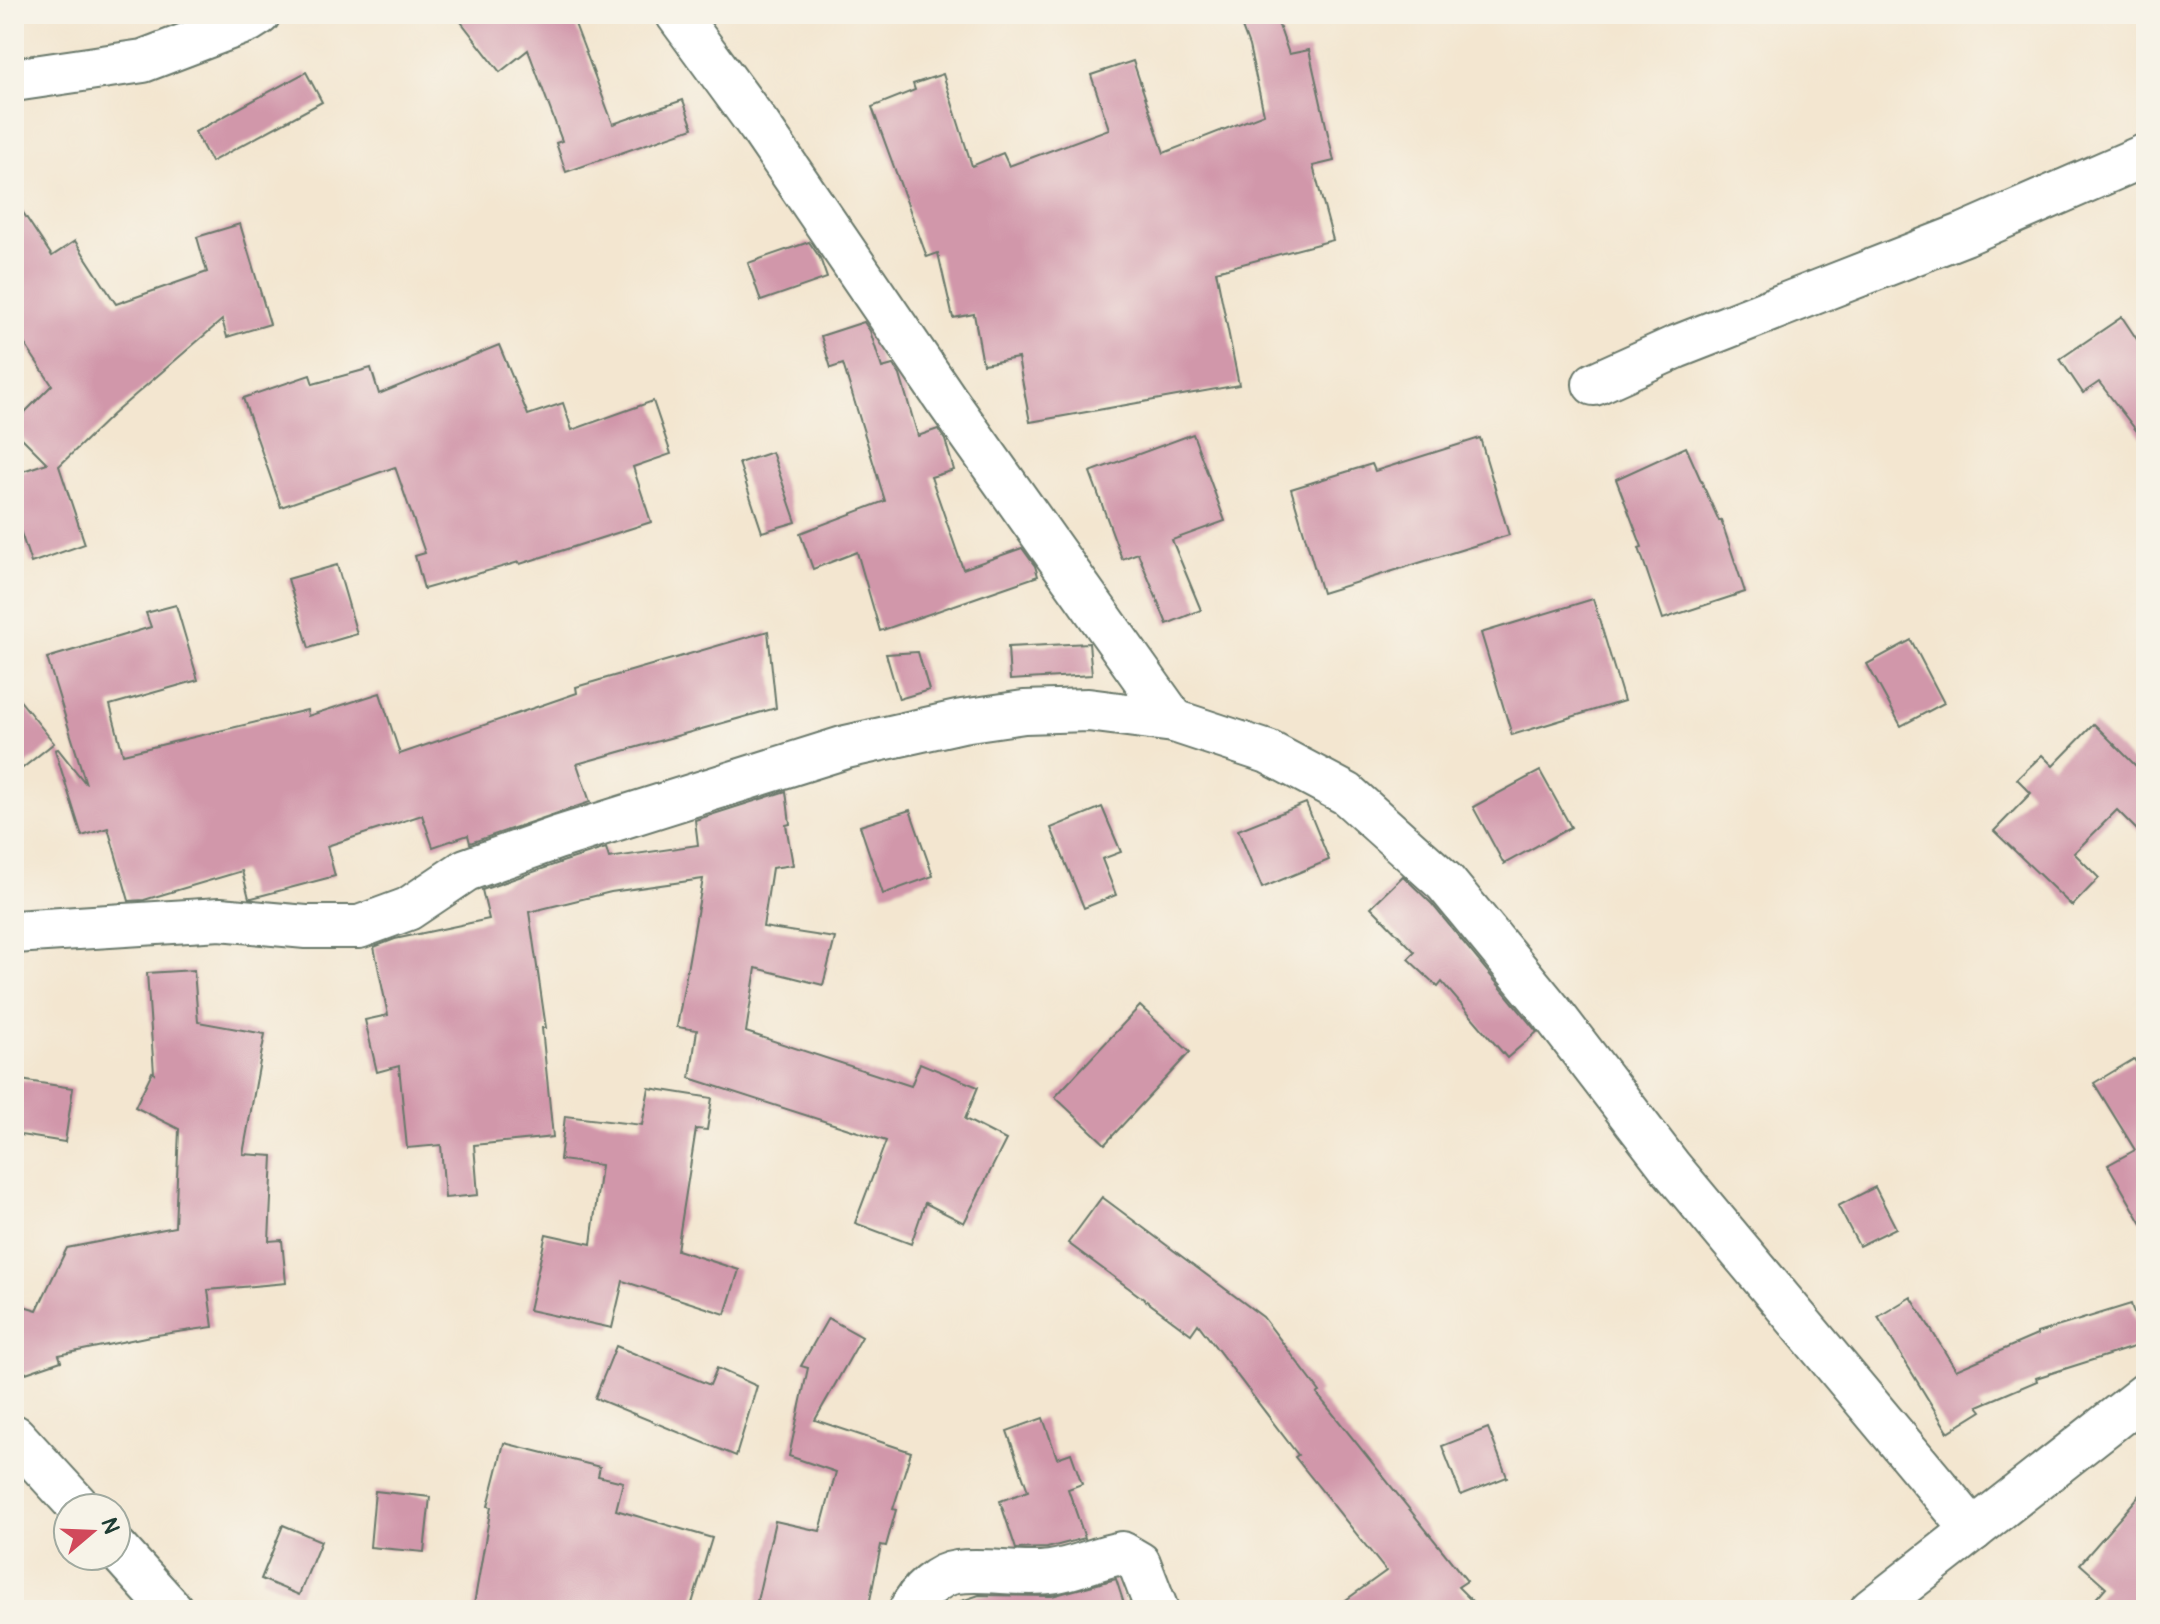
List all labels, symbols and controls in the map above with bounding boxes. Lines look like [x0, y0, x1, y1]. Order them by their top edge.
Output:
north arrow [52, 1492, 132, 1572]
text: N [94, 1514, 126, 1538]

